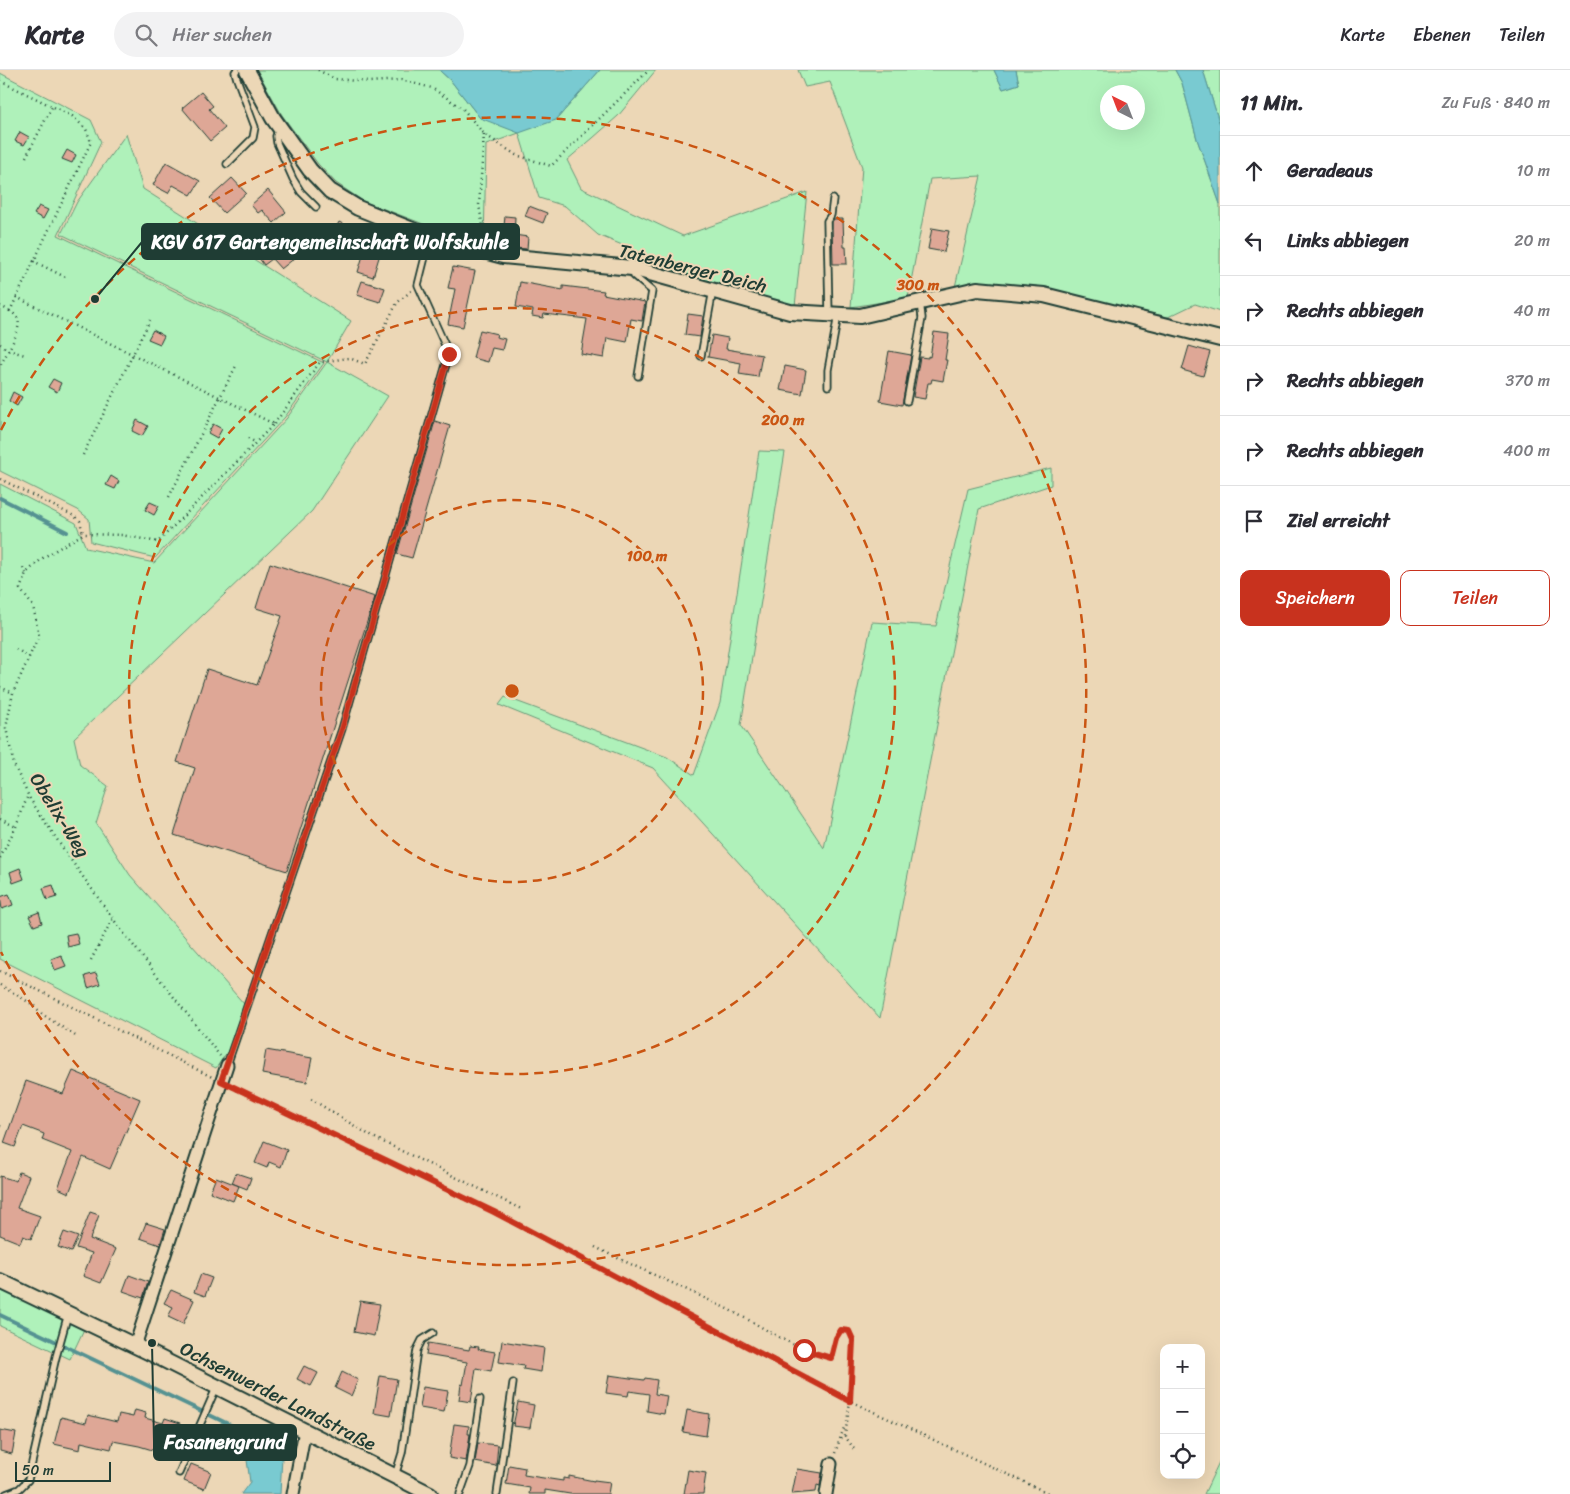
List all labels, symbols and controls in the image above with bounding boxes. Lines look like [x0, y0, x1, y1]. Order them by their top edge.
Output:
search box [114, 12, 464, 57]
text: Karte [25, 14, 84, 56]
text: Hier suchen [172, 18, 272, 51]
text: Karte [1341, 19, 1385, 51]
text: Ebenen [1413, 19, 1471, 51]
text: Teilen [1499, 19, 1545, 51]
icon: search [132, 21, 160, 49]
text: 11 Min. [1240, 84, 1304, 122]
north arrow [1100, 85, 1145, 130]
text: Zu Fuß · 840 m [1441, 88, 1550, 117]
text: Geradeaus [1287, 154, 1373, 187]
text: 10 m [1517, 156, 1550, 185]
icon: ahead [1240, 157, 1268, 185]
callout: KGV 617 Gartengemeinschaft Wolfskuhle [142, 224, 519, 259]
text: Links abbiegen [1287, 224, 1409, 257]
text: KGV 617 Gartengemeinschaft Wolfskuhle [150, 225, 509, 260]
text: 20 m [1514, 226, 1550, 255]
icon: left [1240, 227, 1268, 255]
street label: Tatenberger Deich [615, 234, 771, 302]
text: 300 m [896, 272, 940, 298]
text: Rechts abbiegen [1287, 294, 1424, 327]
text: 40 m [1513, 296, 1550, 325]
icon: right [1240, 297, 1268, 325]
route end [438, 343, 461, 366]
text: Rechts abbiegen [1287, 364, 1424, 397]
text: 370 m [1506, 366, 1550, 395]
icon: right [1240, 367, 1268, 395]
text: 200 m [760, 407, 805, 433]
text: Rechts abbiegen [1287, 434, 1424, 467]
text: 400 m [1503, 436, 1550, 465]
icon: right [1240, 437, 1268, 465]
text: Ziel erreicht [1287, 504, 1390, 537]
icon: arrive [1240, 507, 1268, 535]
text: 100 m [627, 543, 668, 569]
button: Speichern [1240, 570, 1390, 626]
button: Teilen [1400, 570, 1550, 626]
centre of rings [503, 682, 521, 700]
street label: Obelix-Weg [21, 766, 99, 864]
street label: Ochsenwerder Landstraße [174, 1332, 382, 1460]
route start [793, 1339, 816, 1362]
map controls [1160, 1344, 1205, 1479]
button: + [1160, 1344, 1205, 1389]
button: − [1160, 1389, 1205, 1434]
callout: Fasanengrund [154, 1425, 296, 1460]
text: Fasanengrund [163, 1425, 288, 1460]
button: locate [1160, 1434, 1205, 1479]
text: 50 m [22, 1458, 54, 1483]
scale bar [15, 1459, 111, 1482]

